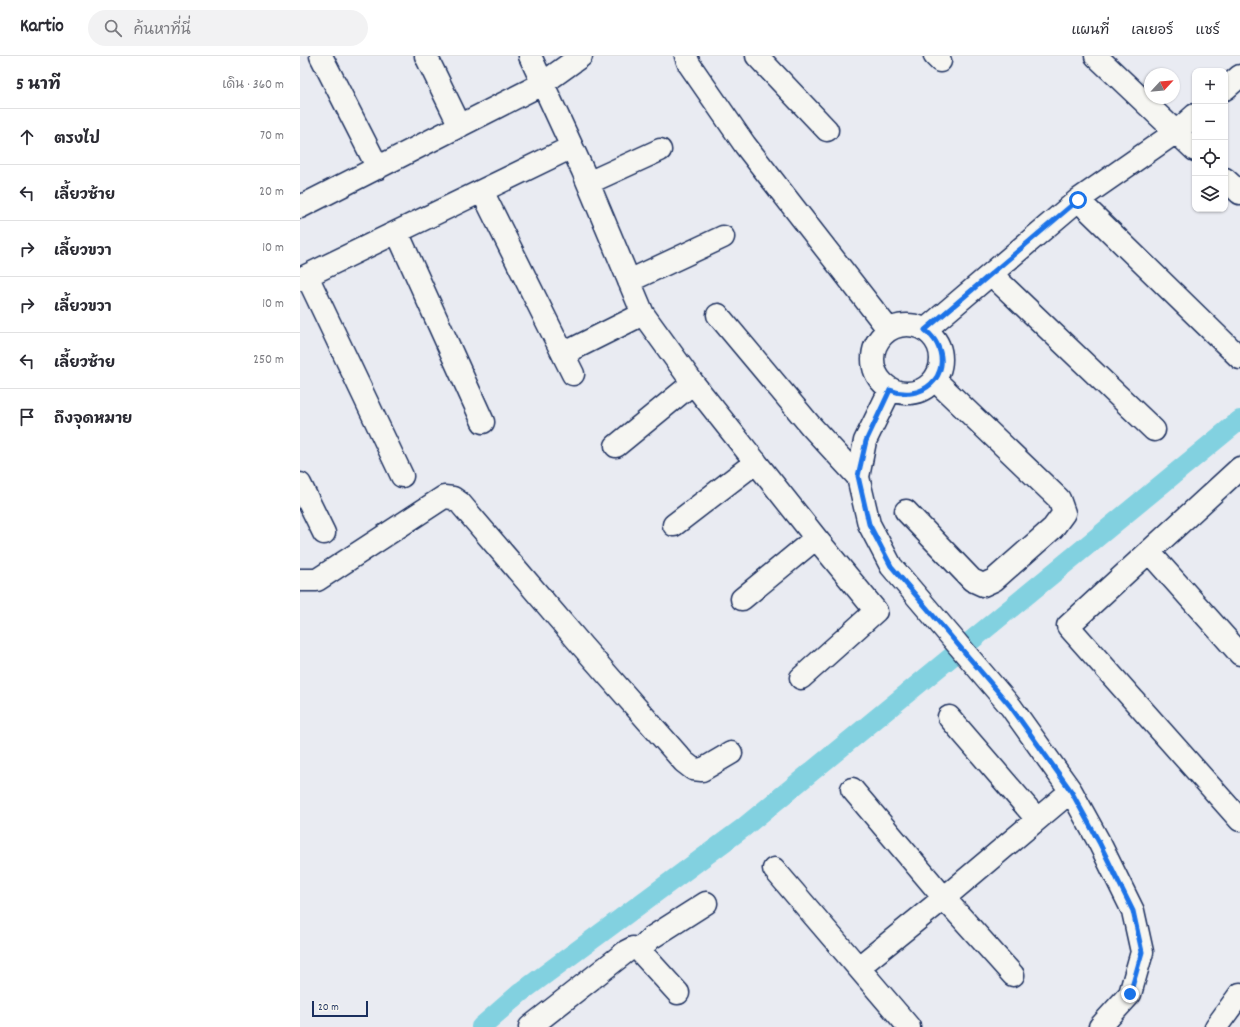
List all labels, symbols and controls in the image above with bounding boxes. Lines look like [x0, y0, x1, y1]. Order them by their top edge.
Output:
search box [88, 10, 368, 46]
text: Kartio [20, 14, 64, 41]
icon: search [102, 17, 124, 39]
text: ค้นหาที่นี่ [134, 20, 191, 42]
text: แผนที่ [1071, 21, 1109, 41]
text: เลเยอร์ [1131, 21, 1173, 41]
text: แชร์ [1195, 21, 1220, 41]
north arrow [1144, 68, 1180, 104]
map controls [1192, 68, 1228, 212]
button: + [1192, 68, 1228, 104]
text: 5 นาที [16, 74, 61, 98]
text: เดิน · 360 m [222, 76, 284, 95]
button: − [1192, 104, 1228, 140]
icon: ahead [16, 126, 38, 148]
text: 70 m [260, 127, 284, 146]
text: ตรงไป [54, 129, 100, 151]
button: locate [1192, 140, 1228, 176]
button: layers [1192, 176, 1228, 212]
icon: left [16, 182, 38, 204]
text: 20 m [259, 183, 284, 202]
text: เลี้ยวซ้าย [54, 185, 115, 207]
route start [1069, 191, 1087, 209]
icon: right [16, 238, 38, 260]
text: 10 m [262, 239, 284, 258]
text: เลี้ยวขวา [54, 241, 112, 263]
icon: right [16, 294, 38, 316]
text: 10 m [262, 295, 284, 314]
text: เลี้ยวขวา [54, 297, 112, 319]
icon: left [16, 350, 38, 372]
text: 250 m [253, 351, 284, 370]
text: เลี้ยวซ้าย [54, 353, 115, 375]
icon: arrive [16, 406, 38, 428]
text: ถึงจุดหมาย [54, 409, 132, 431]
route end [1121, 985, 1139, 1003]
scale bar [312, 999, 368, 1018]
text: 20 m [318, 1000, 339, 1016]

